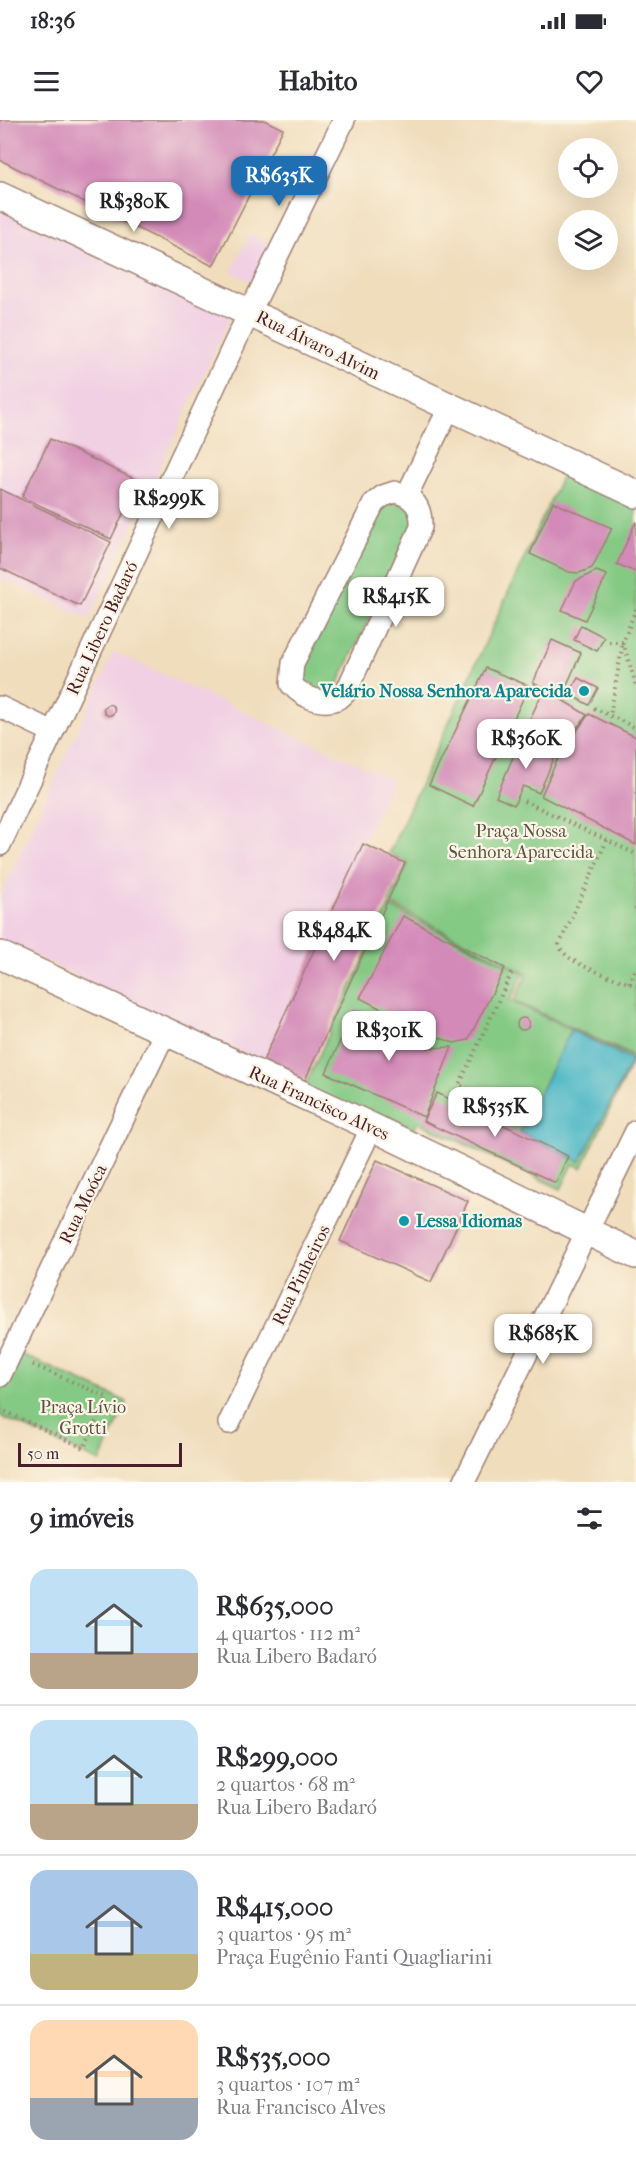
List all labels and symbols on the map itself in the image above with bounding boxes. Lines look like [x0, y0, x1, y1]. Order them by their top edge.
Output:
pin: R$635K [230, 156, 328, 207]
pin: R$380K [85, 182, 183, 233]
street label: Rua Álvaro Alvim [253, 306, 384, 384]
pin: R$299K [120, 479, 218, 530]
street label: Rua Libero Badaró [62, 558, 143, 698]
pin: R$415K [347, 577, 445, 628]
place label: Velário Nossa Senhora Aparecida [319, 681, 573, 702]
marker: Velário Nossa Senhora Aparecida [577, 684, 591, 698]
pin: R$360K [477, 719, 575, 770]
park label: Praça Nossa Senhora Aparecida [449, 821, 594, 863]
pin: R$484K [285, 911, 383, 962]
pin: R$301K [340, 1011, 438, 1062]
street label: Rua Francisco Alves [245, 1062, 393, 1145]
pin: R$535K [446, 1087, 544, 1138]
street label: Rua Moóca [55, 1160, 112, 1247]
place label: Lessa Idiomas [416, 1211, 522, 1232]
marker: Lessa Idiomas [397, 1214, 411, 1228]
street label: Rua Pinheiros [268, 1221, 335, 1329]
pin: R$685K [494, 1314, 592, 1365]
park label: Praça Lívio Grotti [40, 1397, 126, 1439]
scale bar [18, 1440, 182, 1468]

